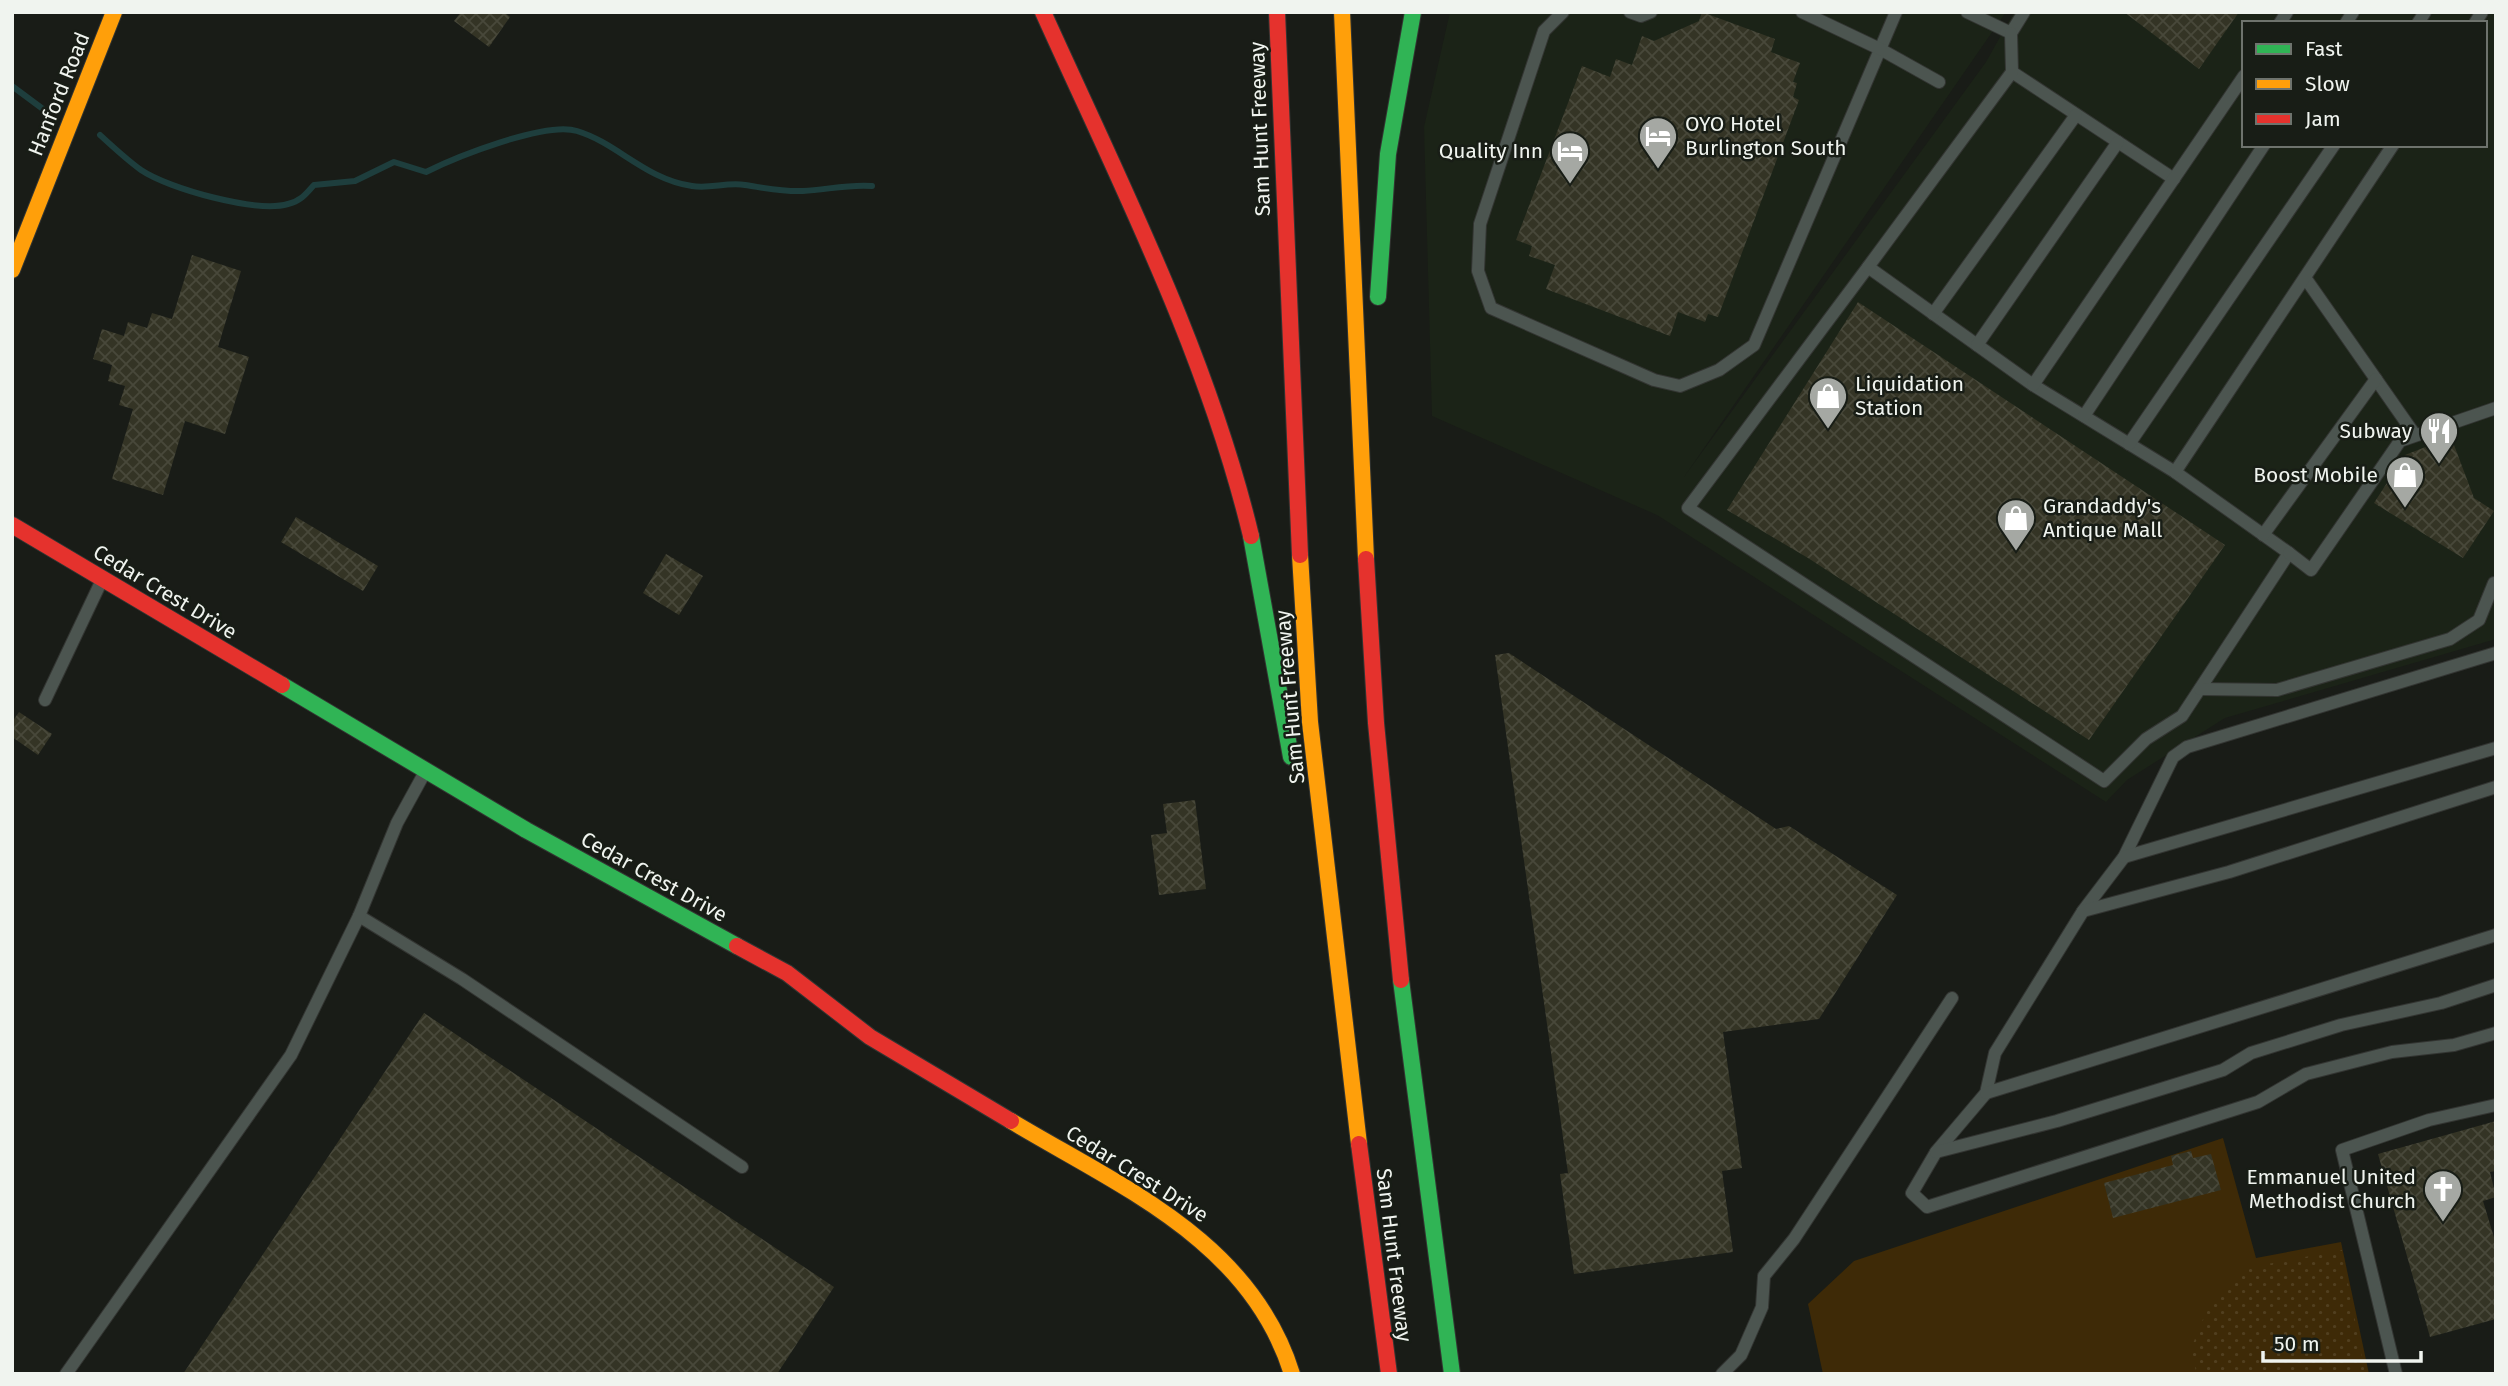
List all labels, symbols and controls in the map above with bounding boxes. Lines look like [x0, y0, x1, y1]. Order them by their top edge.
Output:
legend [2242, 21, 2487, 147]
street label: Hanford Road [22, 28, 96, 160]
text: Fast [2305, 36, 2343, 62]
street label: Sam Hunt Freeway [1244, 41, 1276, 217]
text: Slow [2305, 71, 2350, 97]
text: Jam [2305, 106, 2341, 132]
place label: OYO Hotel Burlington South [1685, 111, 1847, 161]
hotel icon: OYO Hotel Burlington South [1637, 115, 1679, 170]
hotel icon: Quality Inn [1549, 130, 1591, 185]
place label: Quality Inn [1439, 138, 1543, 164]
place label: Liquidation Station [1855, 371, 1964, 421]
shop icon: Liquidation Station [1807, 375, 1849, 430]
restaurant icon: Subway [2418, 410, 2460, 465]
place label: Subway [2340, 418, 2413, 444]
shop icon: Boost Mobile [2384, 454, 2426, 509]
place label: Boost Mobile [2253, 462, 2378, 488]
place label: Grandaddy's Antique Mall [2043, 493, 2163, 543]
shop icon: Grandaddy's Antique Mall [1995, 497, 2037, 552]
street label: Cedar Crest Drive [88, 539, 242, 645]
street label: Sam Hunt Freeway [1269, 608, 1311, 785]
street label: Cedar Crest Drive [576, 826, 732, 928]
street label: Cedar Crest Drive [1061, 1120, 1213, 1228]
place label: Emmanuel United Methodist Church [2246, 1164, 2416, 1214]
street label: Sam Hunt Freeway [1370, 1167, 1418, 1344]
church icon: Emmanuel United Methodist Church [2422, 1168, 2464, 1223]
scale bar [2263, 1320, 2420, 1364]
text: 50 m [2274, 1331, 2320, 1357]

